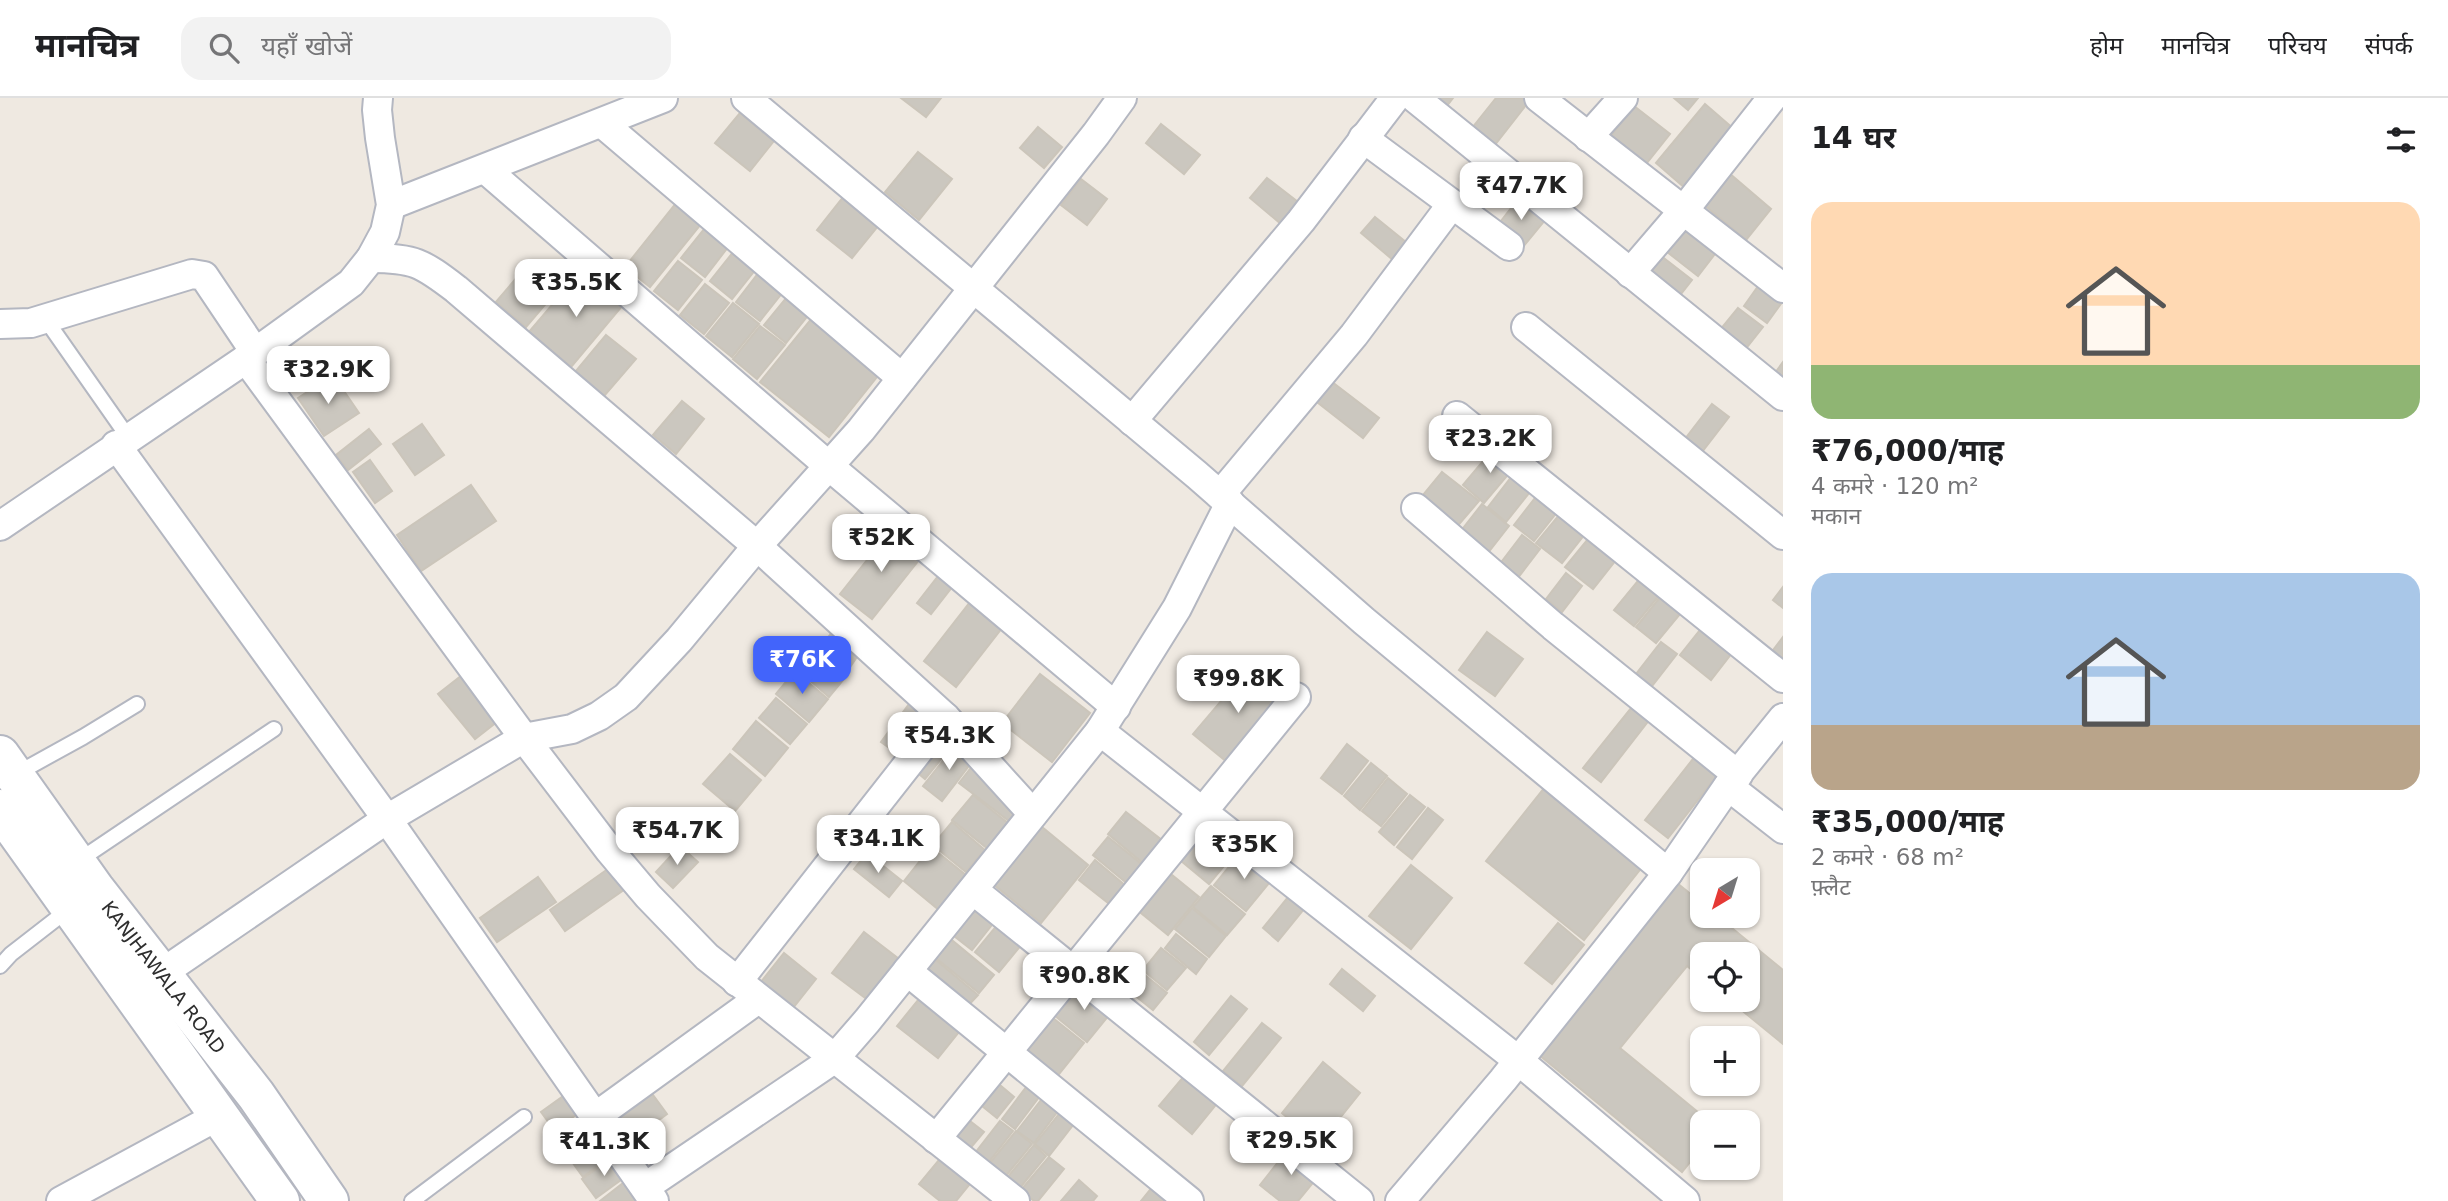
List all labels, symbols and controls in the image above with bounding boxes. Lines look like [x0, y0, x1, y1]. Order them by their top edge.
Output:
search box [181, 17, 671, 80]
text: मानचित्र [35, 26, 139, 65]
icon: search [205, 29, 243, 67]
text: यहाँ खोजें [261, 31, 352, 61]
text: होम [2090, 32, 2123, 60]
text: मानचित्र [2161, 32, 2230, 60]
text: परिचय [2268, 32, 2327, 60]
text: संपर्क [2365, 32, 2413, 60]
text: 14 घर [1811, 120, 1896, 155]
icon: filters [2382, 121, 2420, 159]
pin: ₹47.7K [1464, 162, 1578, 222]
text: ₹47.7K [1476, 172, 1566, 198]
icon: home [2053, 248, 2179, 374]
pin: ₹35.5K [519, 260, 633, 319]
text: ₹35.5K [531, 269, 621, 295]
pin: ₹32.9K [271, 346, 385, 406]
text: ₹32.9K [283, 356, 373, 382]
pin: ₹23.2K [1433, 416, 1547, 475]
text: ₹23.2K [1445, 425, 1535, 451]
text: ₹76,000/माह [1811, 433, 2004, 468]
text: 4 कमरे · 120 m² [1811, 473, 1979, 499]
text: मकान [1811, 503, 1861, 529]
pin: ₹52K [840, 514, 922, 574]
text: ₹52K [848, 524, 914, 550]
icon: home [2053, 619, 2179, 745]
pin: ₹76K [761, 636, 843, 696]
text: ₹76K [769, 646, 835, 672]
pin: ₹99.8K [1181, 656, 1295, 715]
text: ₹99.8K [1193, 665, 1283, 691]
pin: ₹54.3K [892, 712, 1006, 772]
text: ₹54.3K [904, 722, 994, 748]
text: ₹35,000/माह [1811, 804, 2004, 839]
pin: ₹54.7K [620, 808, 734, 867]
pin: ₹34.1K [821, 816, 935, 875]
text: ₹54.7K [632, 817, 722, 843]
pin: ₹35K [1203, 822, 1285, 881]
text: ₹34.1K [833, 825, 923, 851]
text: ₹35K [1211, 831, 1277, 857]
text: 2 कमरे · 68 m² [1811, 844, 1964, 870]
north arrow [1690, 858, 1760, 928]
map controls [1690, 858, 1760, 1180]
text: फ़्लैट [1811, 874, 1851, 900]
street label: KANJHAWALA ROAD [97, 896, 230, 1058]
button: locate [1690, 942, 1760, 1012]
pin: ₹90.8K [1027, 953, 1141, 1012]
text: ₹90.8K [1039, 962, 1129, 988]
button: + [1690, 1026, 1760, 1096]
button: − [1690, 1110, 1760, 1180]
pin: ₹41.3K [547, 1118, 661, 1178]
pin: ₹29.5K [1234, 1118, 1348, 1177]
text: ₹29.5K [1246, 1127, 1336, 1153]
text: ₹41.3K [559, 1128, 649, 1154]

